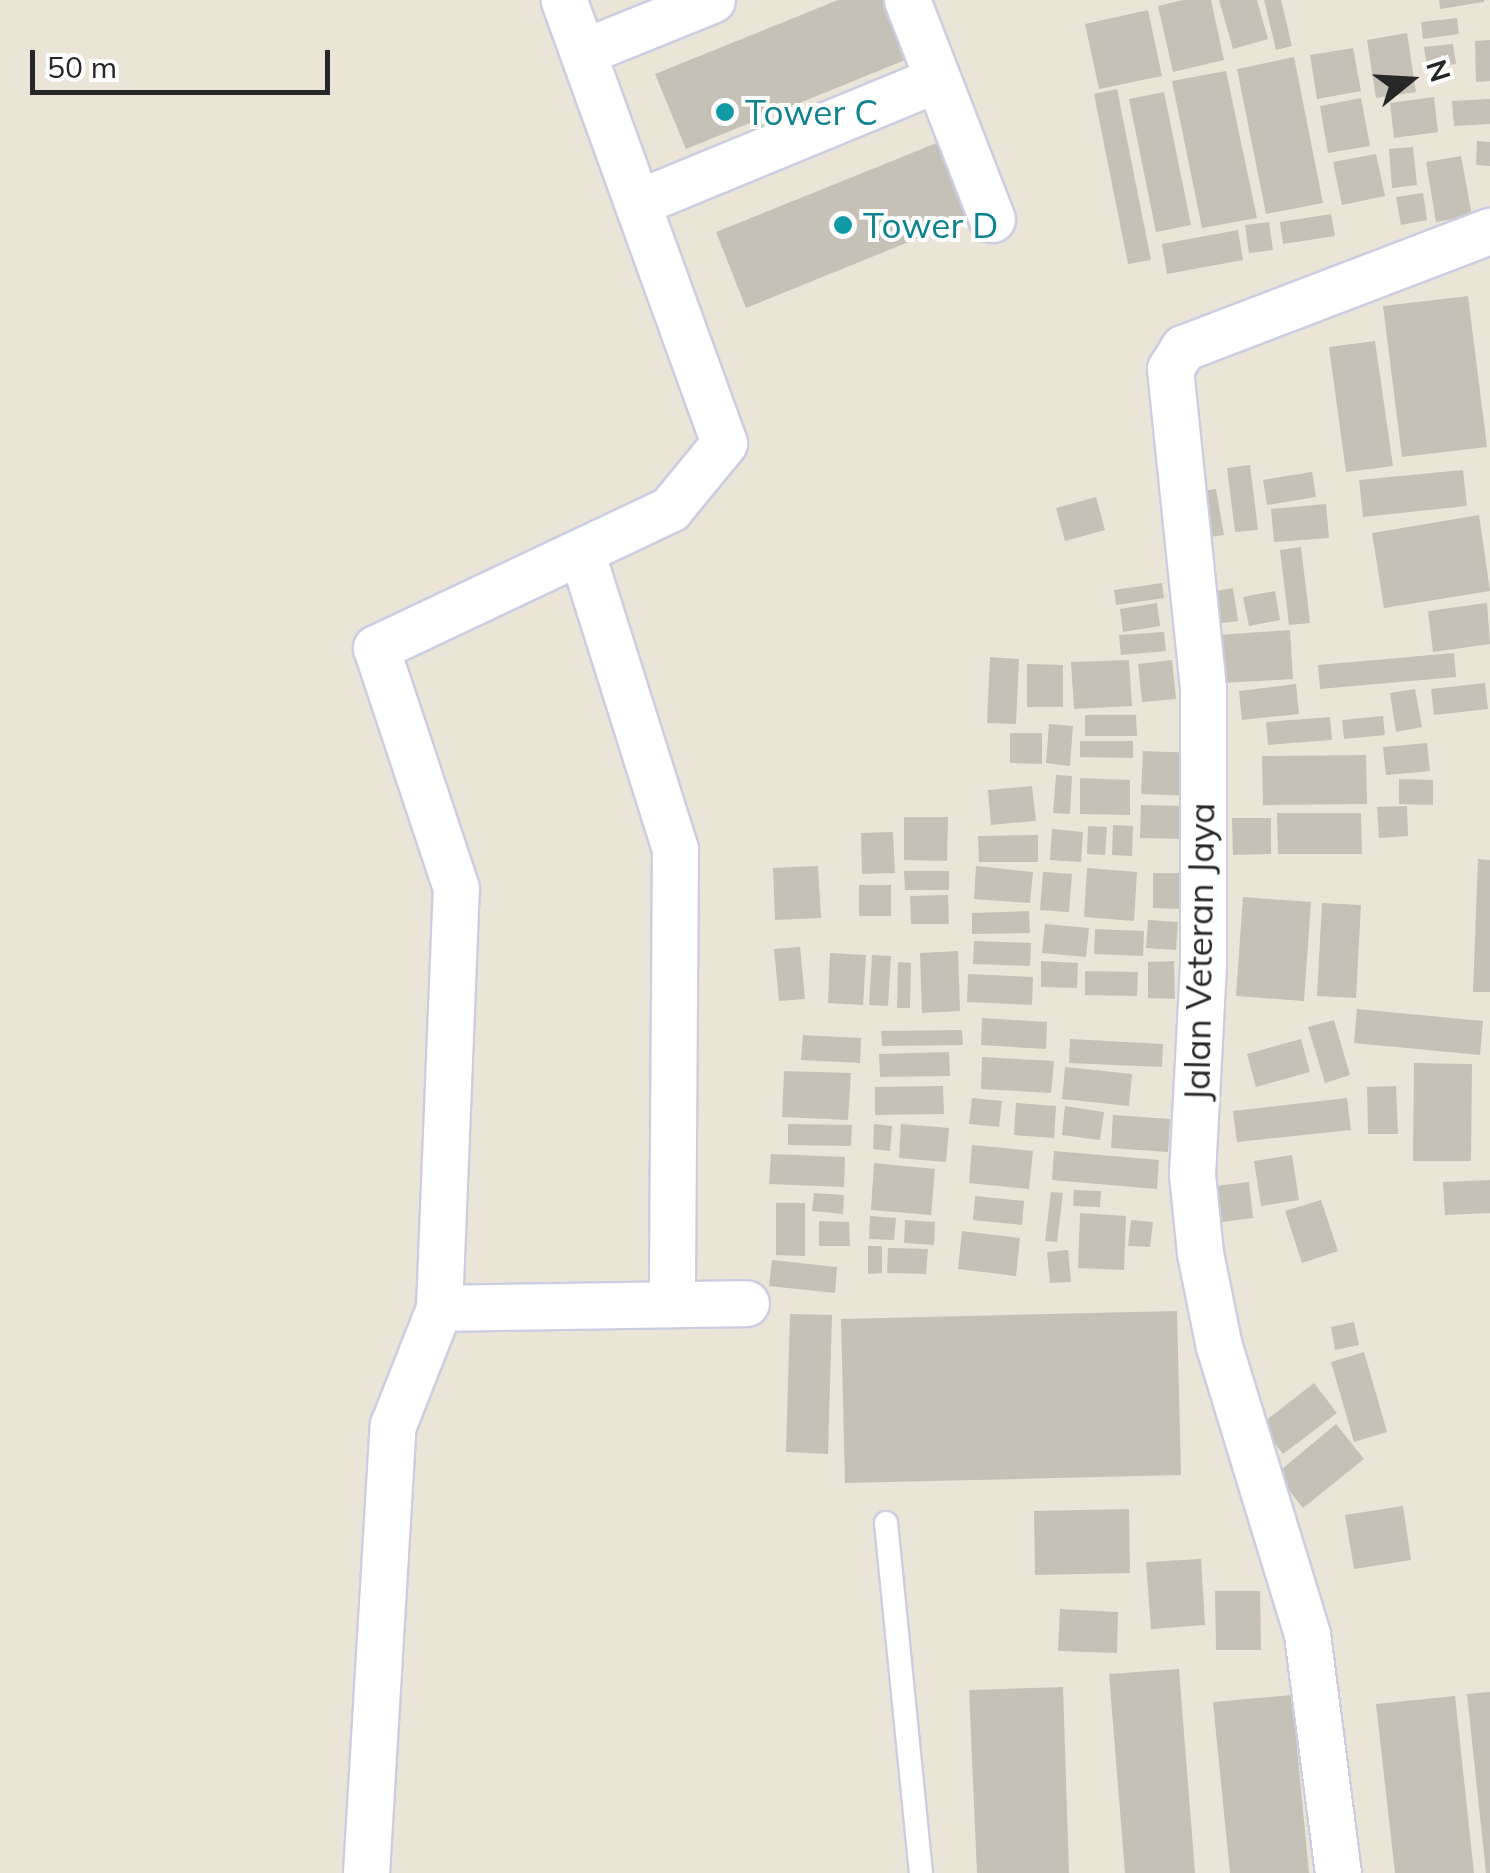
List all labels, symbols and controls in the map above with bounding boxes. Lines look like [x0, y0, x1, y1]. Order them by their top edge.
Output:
scale bar [35, 30, 335, 92]
north arrow [1360, 30, 1460, 130]
text: 50 m [47, 48, 117, 86]
text: N [1419, 55, 1459, 86]
place label: Tower C [745, 91, 878, 133]
marker: Tower C [714, 101, 736, 123]
place label: Tower D [863, 204, 998, 246]
marker: Tower D [832, 214, 854, 236]
street label: Jalan Veteran Jaya [1175, 802, 1223, 1102]

